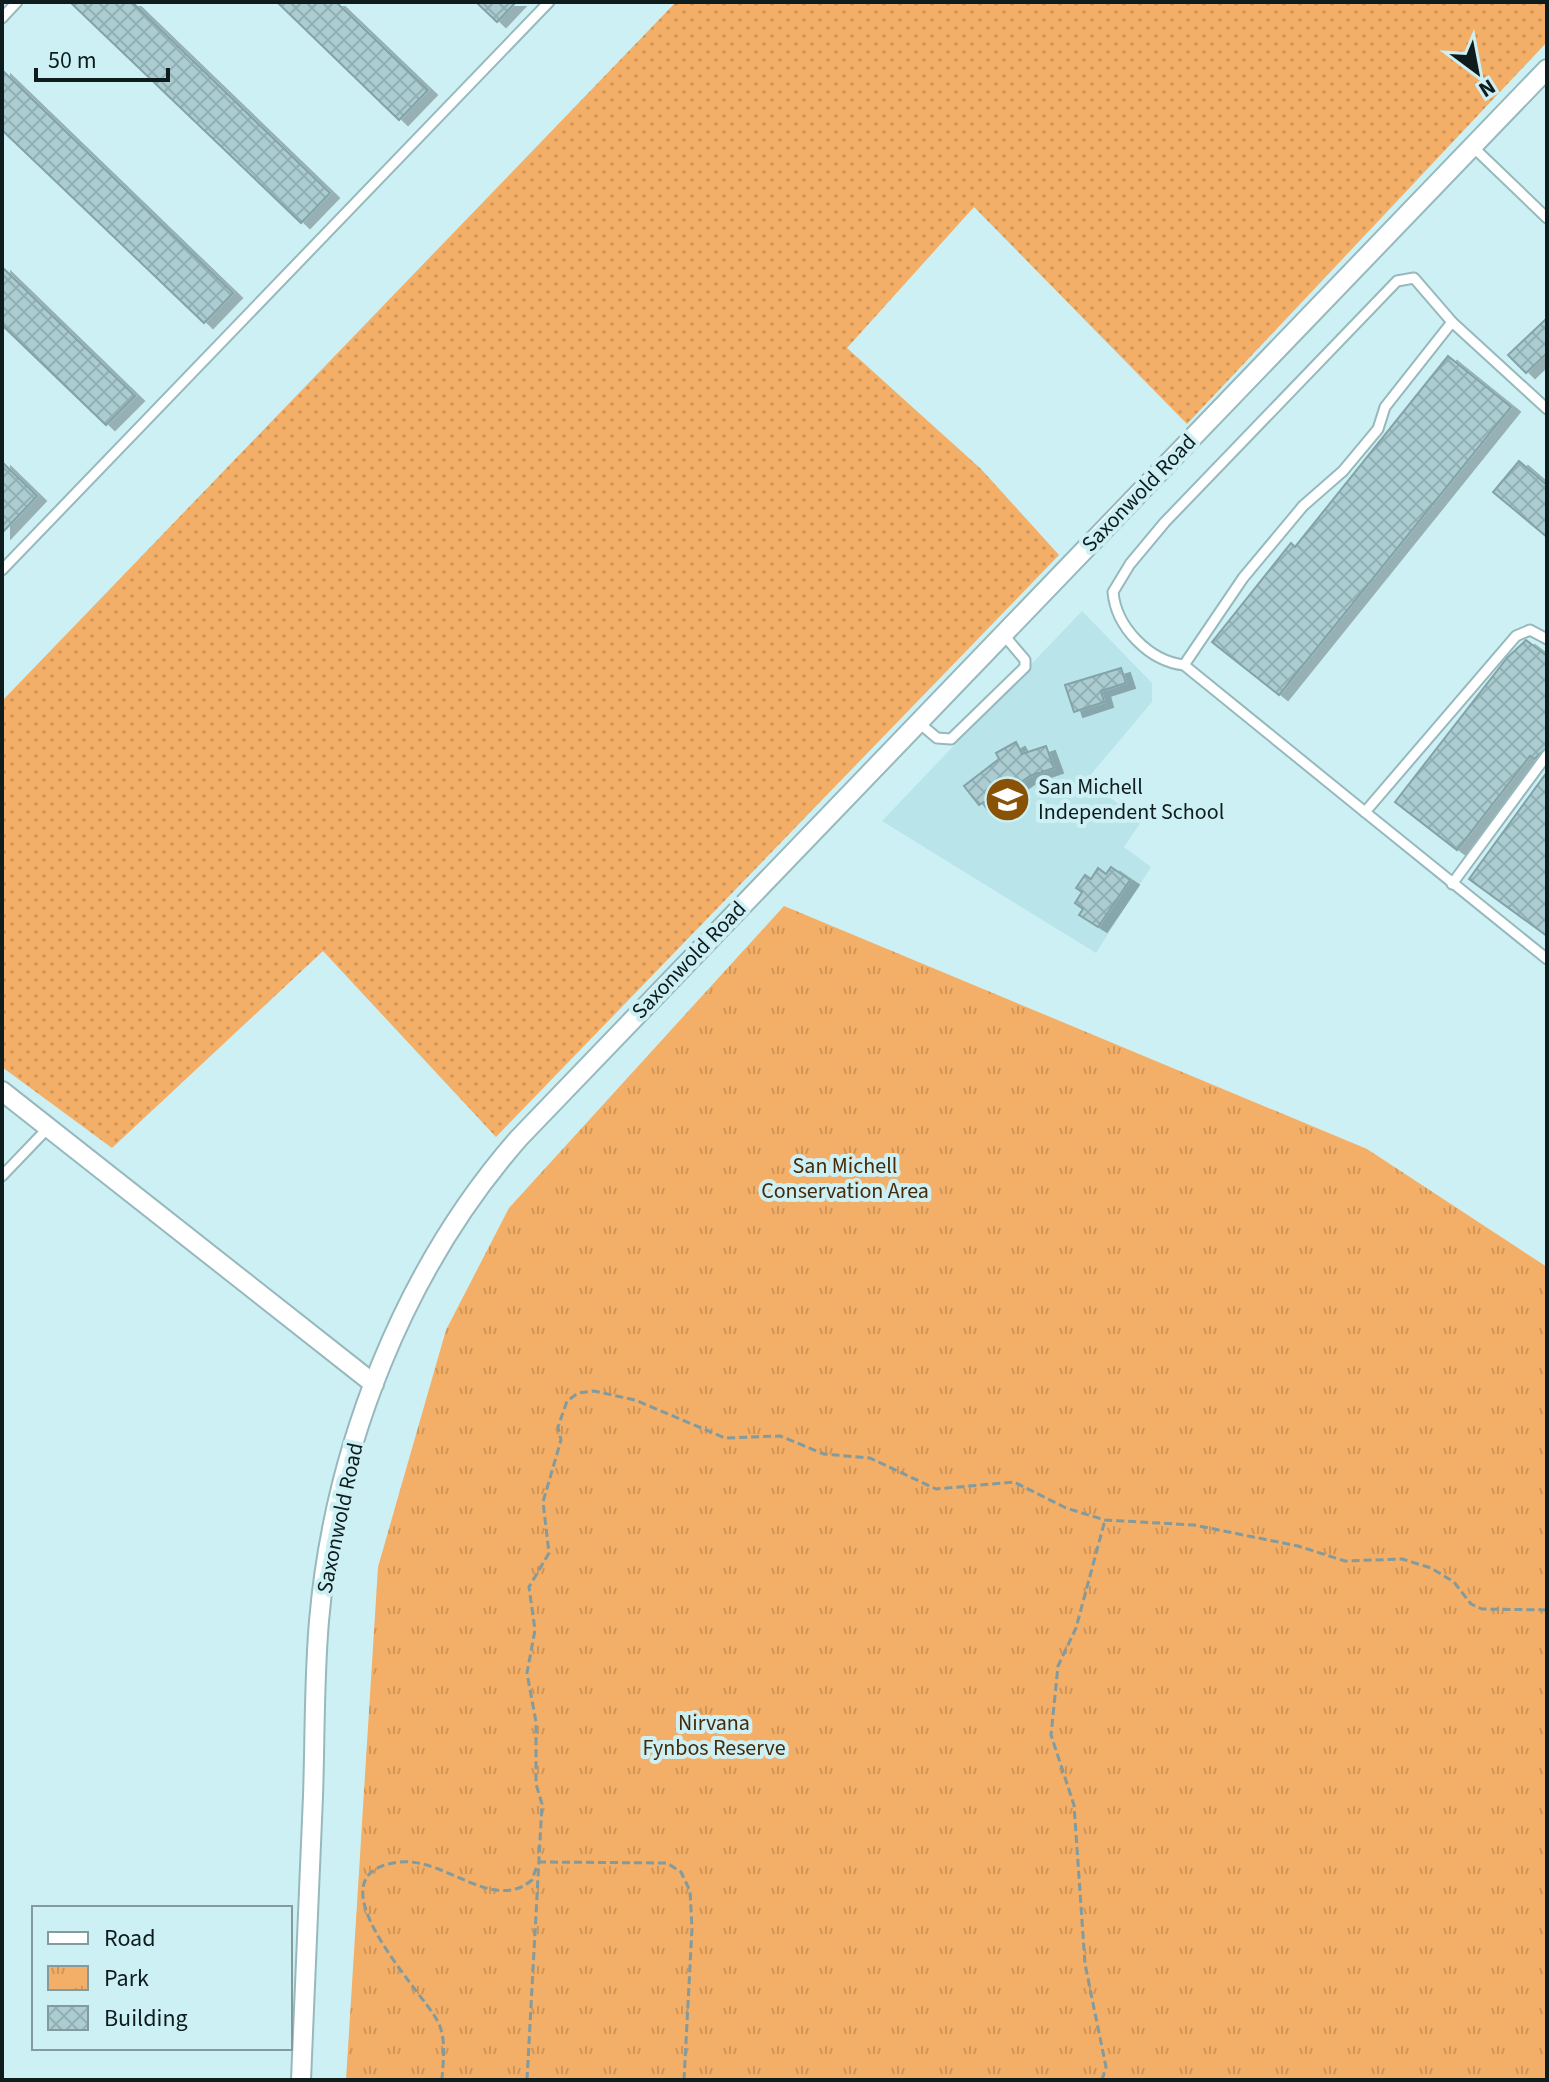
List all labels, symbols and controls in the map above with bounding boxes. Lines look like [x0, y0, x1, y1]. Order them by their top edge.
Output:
scale bar [36, 32, 168, 82]
north arrow [1437, 32, 1517, 112]
text: 50 m [48, 43, 97, 78]
text: N [1472, 71, 1502, 106]
street label: Saxonwold Road [1074, 427, 1204, 559]
place label: San Michell Independent School [1038, 771, 1224, 828]
school or university icon: San Michell Independent School [983, 776, 1031, 824]
street label: Saxonwold Road [624, 894, 754, 1026]
park label: San Michell Conservation Area [761, 1150, 929, 1207]
street label: Saxonwold Road [308, 1440, 372, 1596]
park label: Nirvana Fynbos Reserve [642, 1707, 786, 1764]
legend [32, 1906, 292, 2050]
text: Road [104, 1921, 156, 1956]
text: Park [104, 1961, 149, 1996]
text: Building [104, 2001, 188, 2036]

